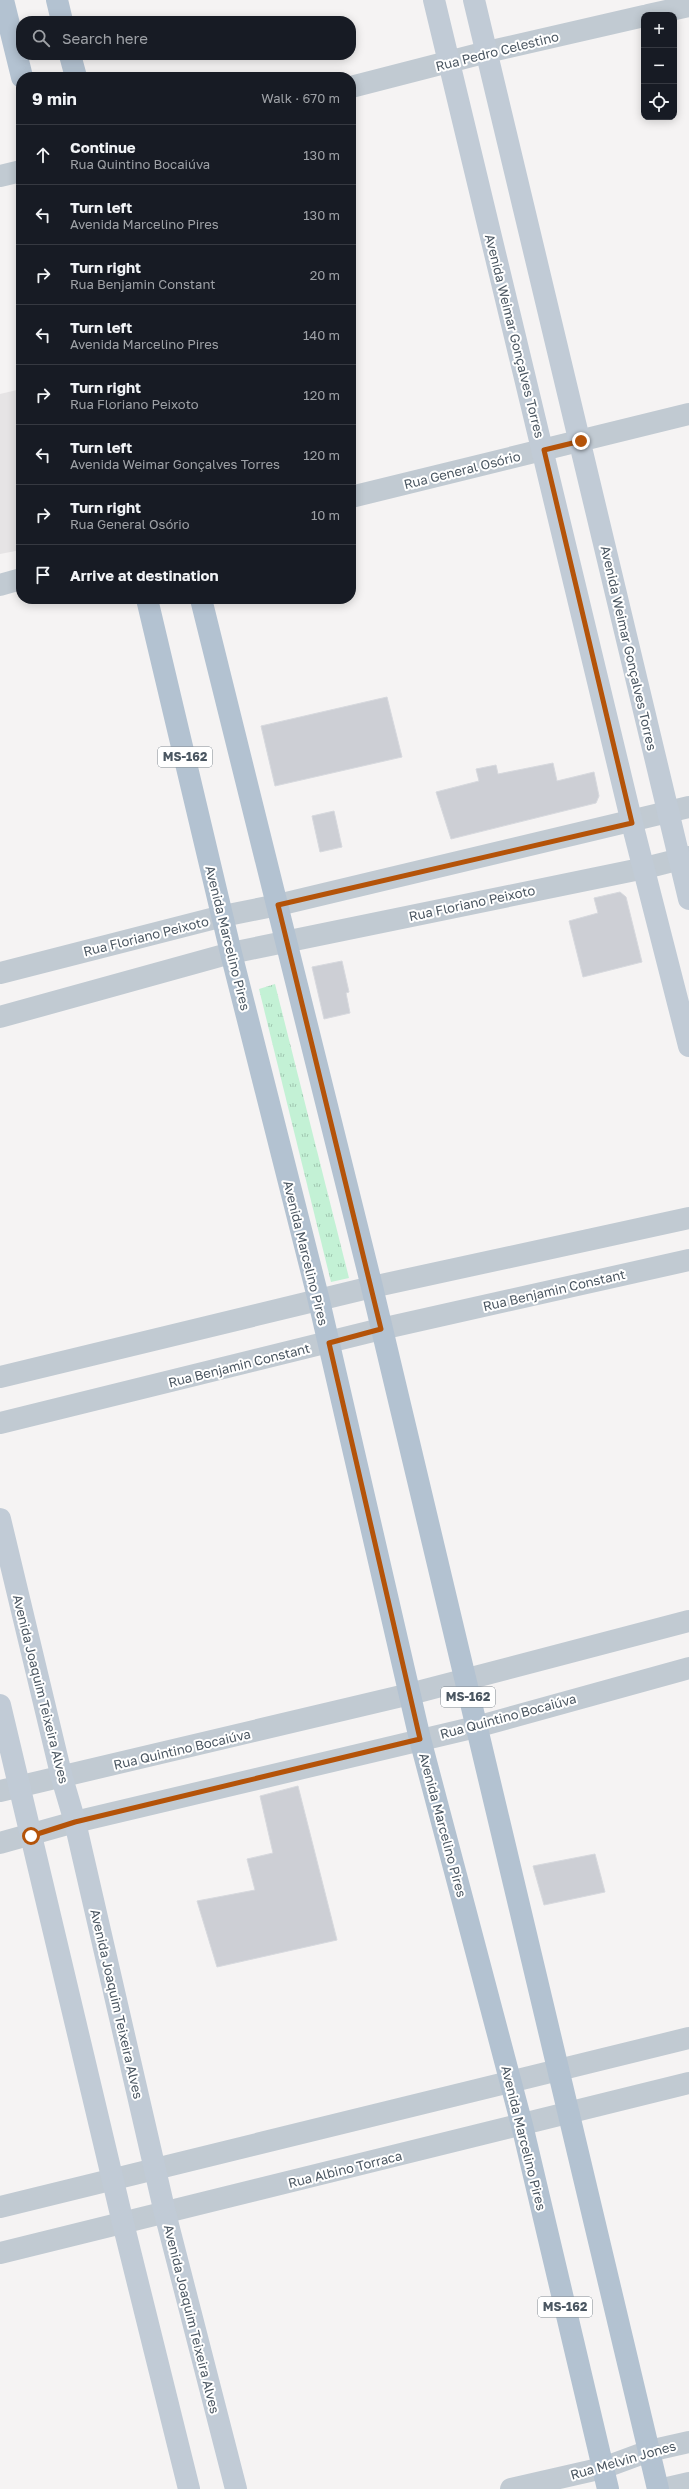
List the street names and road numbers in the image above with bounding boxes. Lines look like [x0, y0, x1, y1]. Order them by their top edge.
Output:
street label: Rua Pedro Celestino [434, 28, 560, 74]
street label: Avenida Weimar Gonçalves Torres [482, 232, 548, 440]
street label: Rua General Osório [402, 448, 522, 492]
street label: Avenida Weimar Gonçalves Torres [598, 544, 660, 752]
road number: MS-162 [158, 747, 212, 767]
street label: Avenida Marcelino Pires [202, 864, 254, 1012]
street label: Rua Floriano Peixoto [407, 882, 537, 924]
street label: Rua Floriano Peixoto [82, 913, 211, 959]
street label: Avenida Marcelino Pires [280, 1179, 332, 1327]
street label: Rua Benjamin Constant [481, 1266, 627, 1314]
street label: Rua Benjamin Constant [166, 1340, 312, 1390]
street label: Avenida Joaquim Teixeira Alves [10, 1593, 72, 1785]
road number: MS-162 [441, 1687, 495, 1707]
street label: Rua Quintino Bocaiúva [438, 1690, 578, 1742]
street label: Rua Quintino Bocaiúva [112, 1725, 252, 1773]
street label: Avenida Marcelino Pires [416, 1751, 470, 1899]
street label: Avenida Joaquim Teixeira Alves [87, 1908, 147, 2101]
street label: Avenida Marcelino Pires [498, 2064, 550, 2212]
street label: Rua Albino Torraca [286, 2147, 404, 2191]
street label: Avenida Joaquim Teixeira Alves [161, 2223, 223, 2415]
road number: MS-162 [538, 2297, 592, 2317]
street label: Rua Melvin Jones [568, 2437, 678, 2483]

